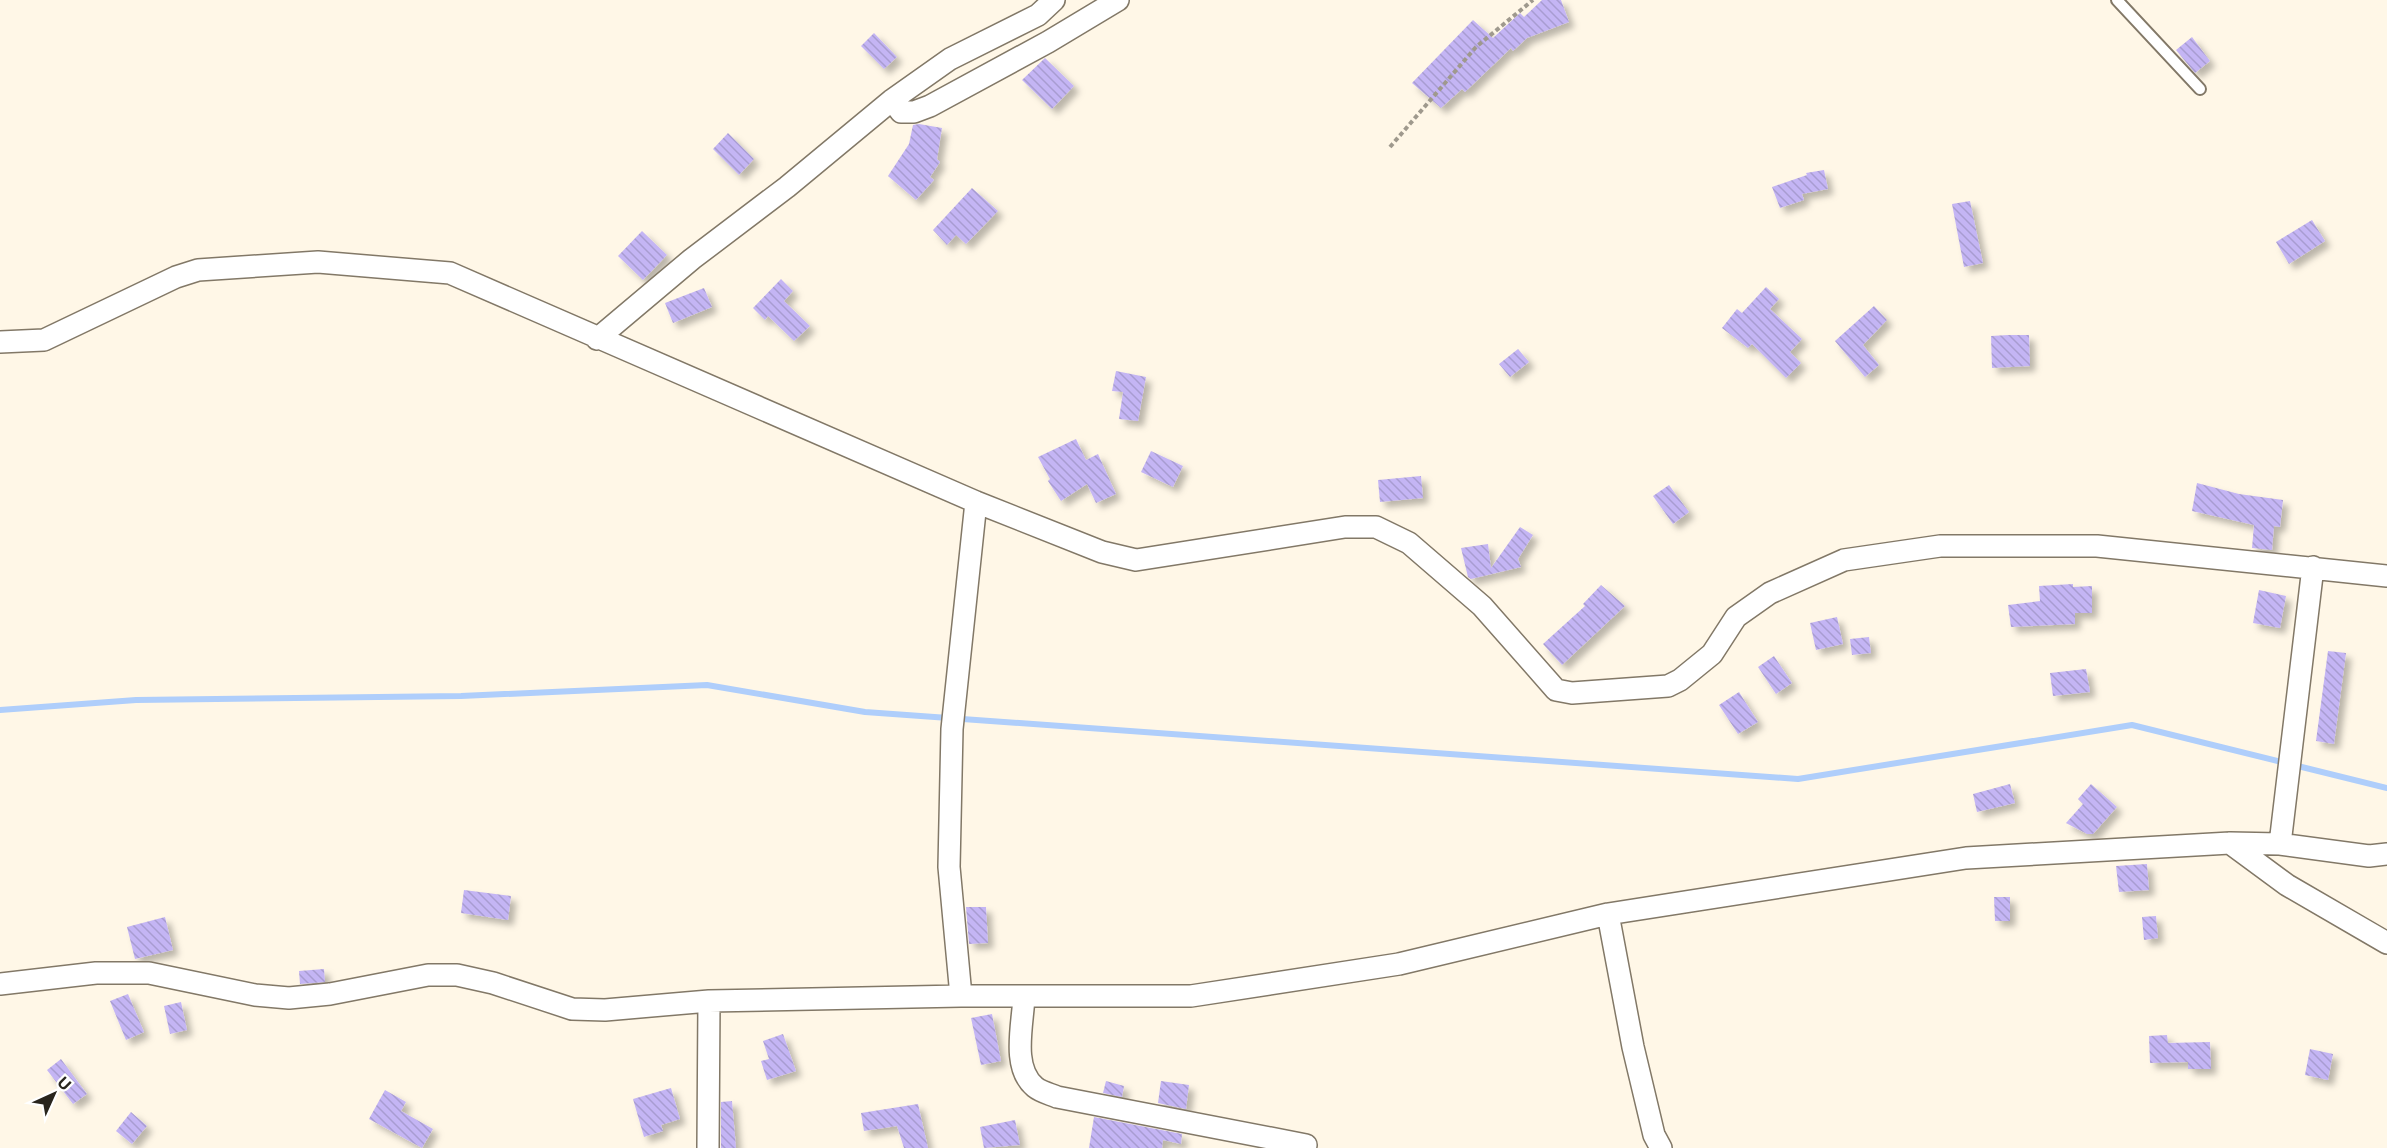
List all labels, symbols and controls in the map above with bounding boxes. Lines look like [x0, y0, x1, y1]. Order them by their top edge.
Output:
north arrow [24, 1064, 84, 1124]
text: U [53, 1071, 77, 1095]

